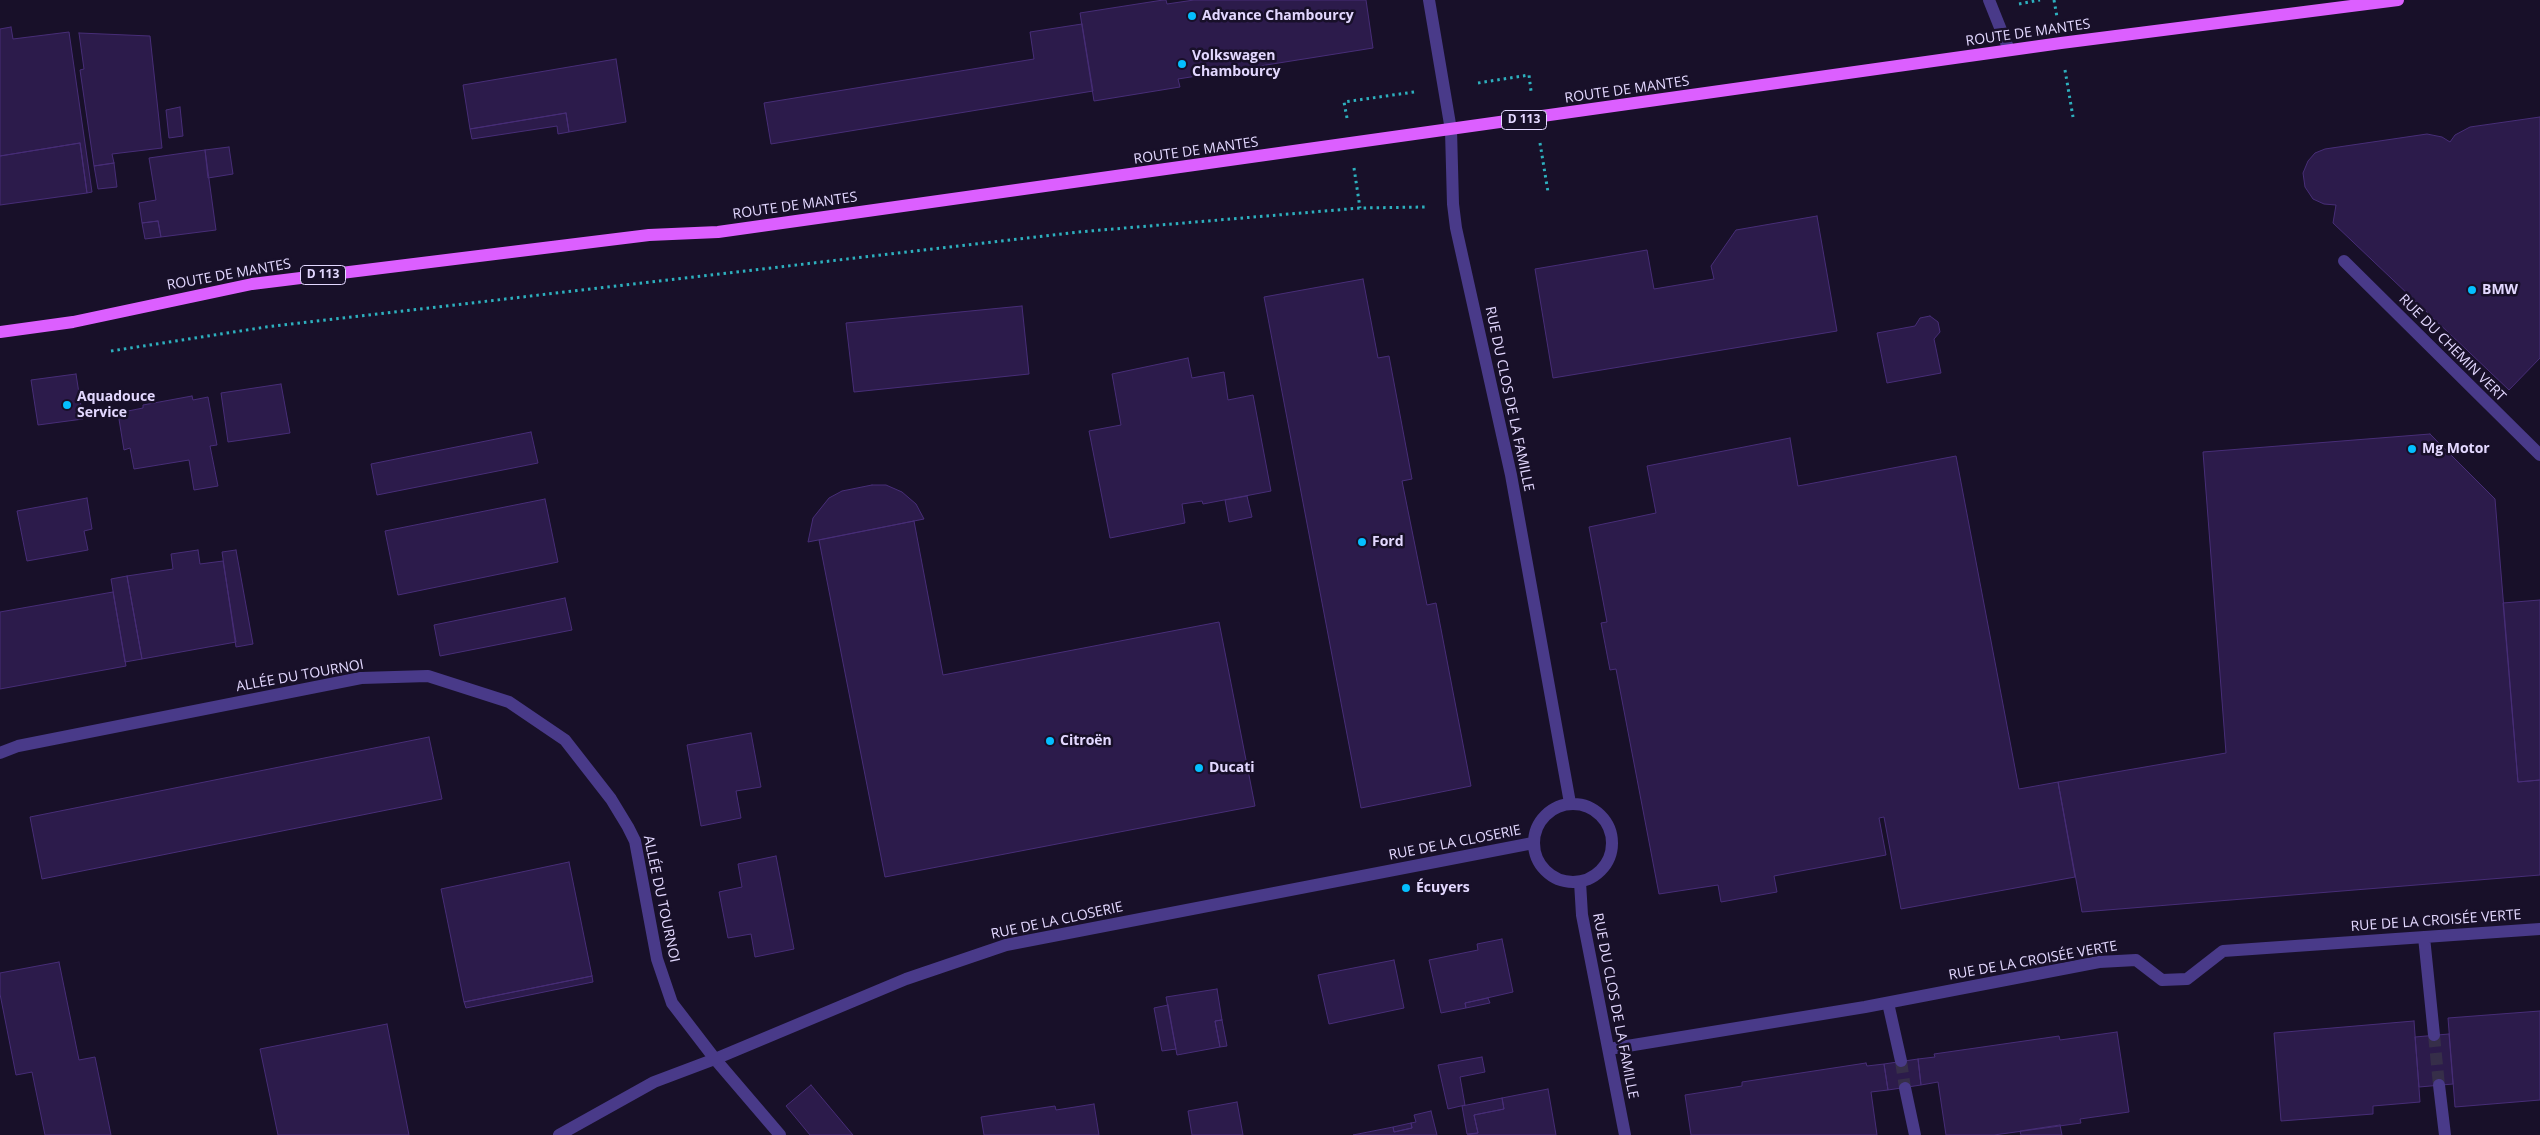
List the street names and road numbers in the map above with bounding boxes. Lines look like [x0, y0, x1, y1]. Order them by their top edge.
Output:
street label: ROUTE DE MANTES [1965, 16, 2091, 50]
street label: ROUTE DE MANTES [1564, 73, 1690, 107]
road number: D 113 [1502, 110, 1546, 130]
street label: ROUTE DE MANTES [1133, 134, 1259, 168]
street label: ROUTE DE MANTES [732, 189, 858, 223]
street label: ROUTE DE MANTES [166, 256, 292, 294]
road number: D 113 [300, 266, 346, 284]
street label: RUE DU CHEMIN VERT [2395, 291, 2509, 405]
street label: RUE DU CLOS DE LA FAMILLE [1481, 305, 1537, 493]
street label: ALLÉE DU TOURNOI [235, 656, 365, 696]
street label: RUE DE LA CLOSERIE [1387, 822, 1523, 864]
street label: ALLÉE DU TOURNOI [639, 834, 683, 964]
street label: RUE DE LA CLOSERIE [990, 899, 1124, 943]
street label: RUE DE LA CROISÉE VERTE [2350, 907, 2522, 935]
street label: RUE DU CLOS DE LA FAMILLE [1589, 912, 1641, 1100]
street label: RUE DE LA CROISÉE VERTE [1947, 938, 2119, 984]

